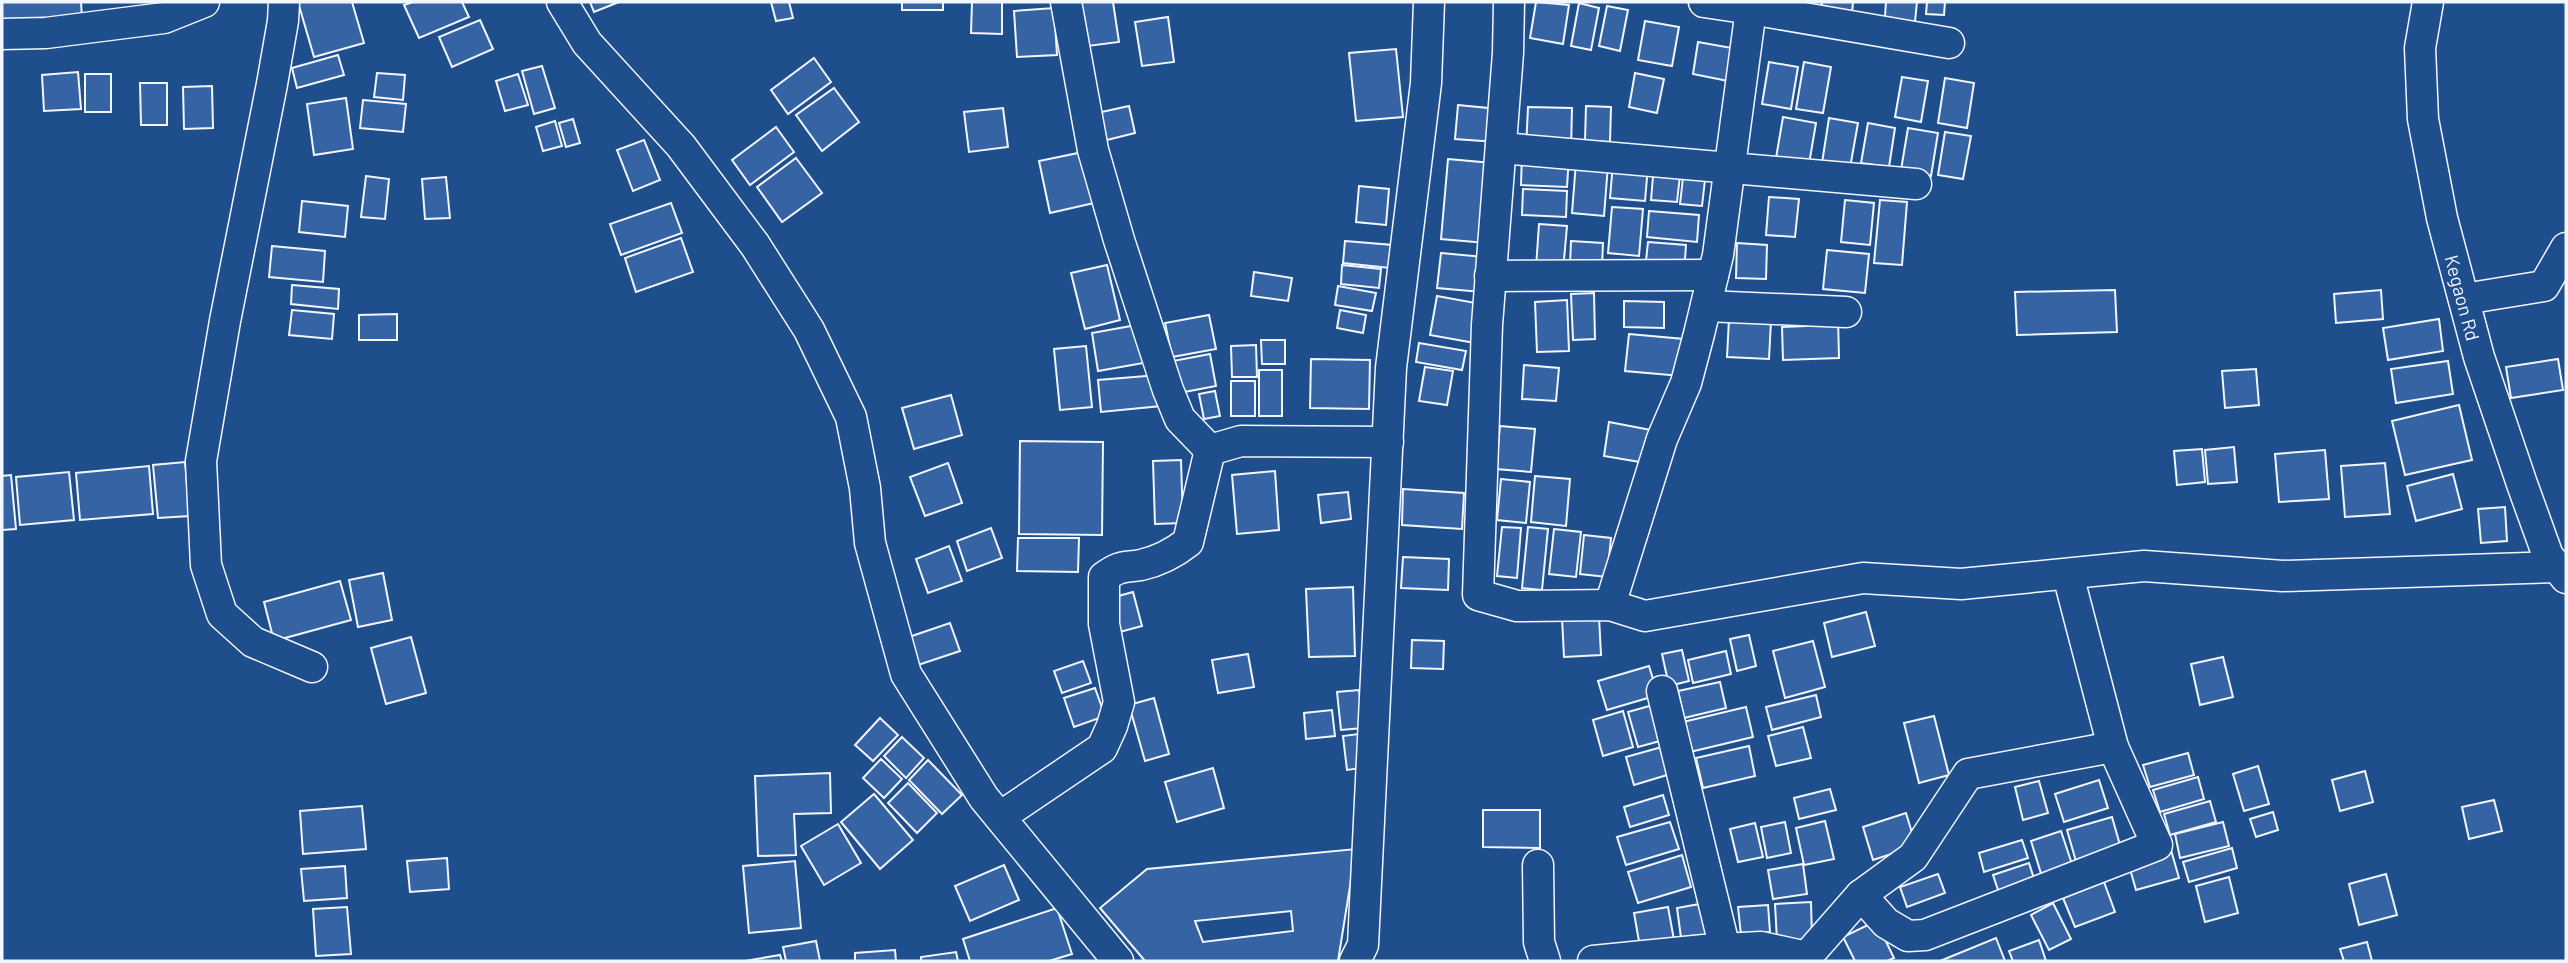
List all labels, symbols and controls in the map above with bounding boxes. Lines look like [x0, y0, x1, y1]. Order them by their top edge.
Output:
street label: Kegaon Rd [2441, 252, 2486, 343]

